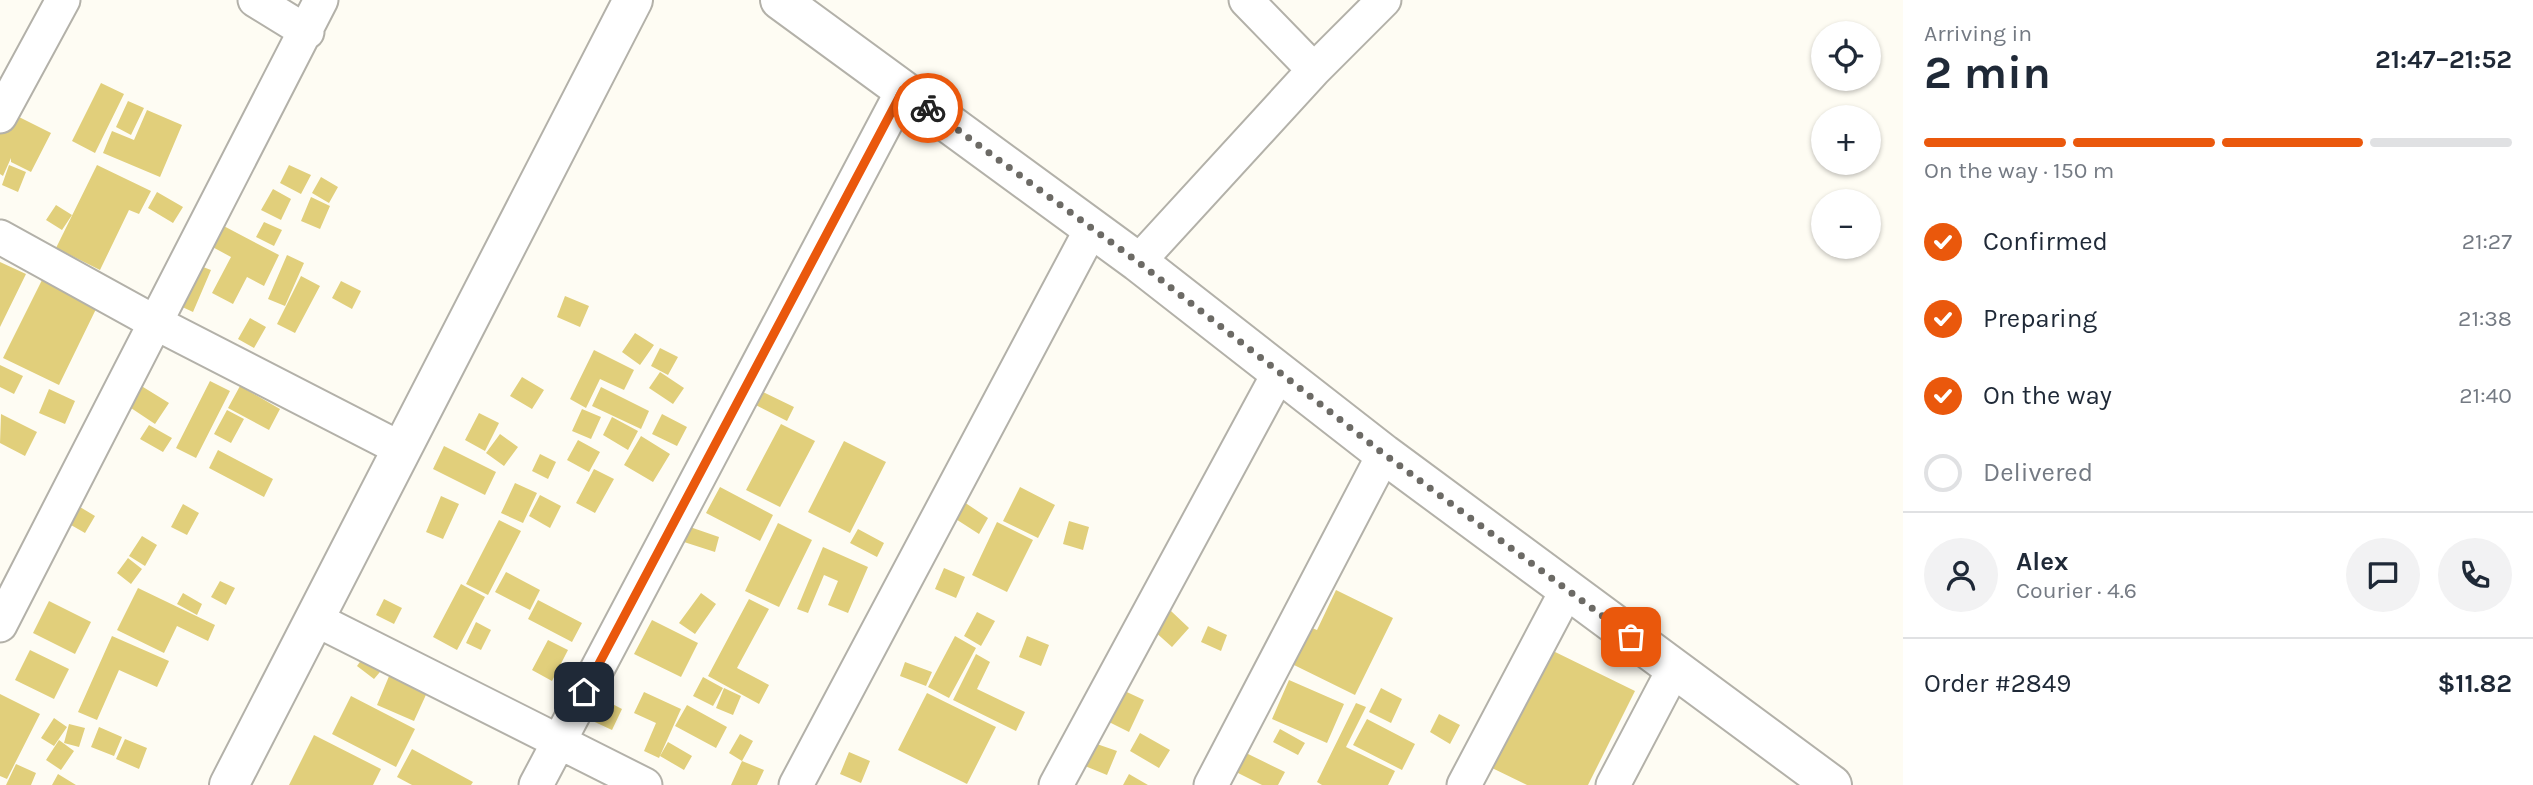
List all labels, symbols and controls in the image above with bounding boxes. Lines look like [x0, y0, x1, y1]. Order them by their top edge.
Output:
text: Arriving in [1924, 20, 2032, 47]
map controls [1811, 21, 1881, 259]
button: locate [1811, 21, 1881, 91]
text: 21:47–21:52 [2375, 44, 2512, 75]
text: 2 min [1924, 46, 2051, 100]
courier [893, 73, 963, 143]
icon: bike [909, 89, 947, 127]
button: + [1811, 105, 1881, 175]
text: On the way · 150 m [1924, 157, 2114, 184]
button: − [1811, 189, 1881, 259]
icon: check [1924, 223, 1962, 261]
text: Confirmed [1983, 226, 2108, 257]
text: 21:27 [2462, 228, 2512, 255]
icon: check [1924, 300, 1962, 338]
text: Preparing [1983, 303, 2097, 334]
text: 21:38 [2458, 305, 2512, 332]
icon: check [1924, 377, 1962, 415]
text: On the way [1983, 380, 2112, 411]
text: 21:40 [2459, 382, 2512, 409]
text: Delivered [1983, 457, 2093, 488]
button: person [1924, 538, 1998, 612]
button: chat [2346, 538, 2420, 612]
button: phone [2438, 538, 2512, 612]
text: Alex [2016, 546, 2068, 577]
text: Courier · 4.6 [2016, 577, 2137, 604]
pin [1601, 607, 1661, 667]
icon: bag [1612, 618, 1650, 656]
pin [554, 662, 614, 722]
text: Order #2849 [1924, 668, 2071, 699]
text: $11.82 [2437, 668, 2512, 699]
icon: home [565, 673, 603, 711]

